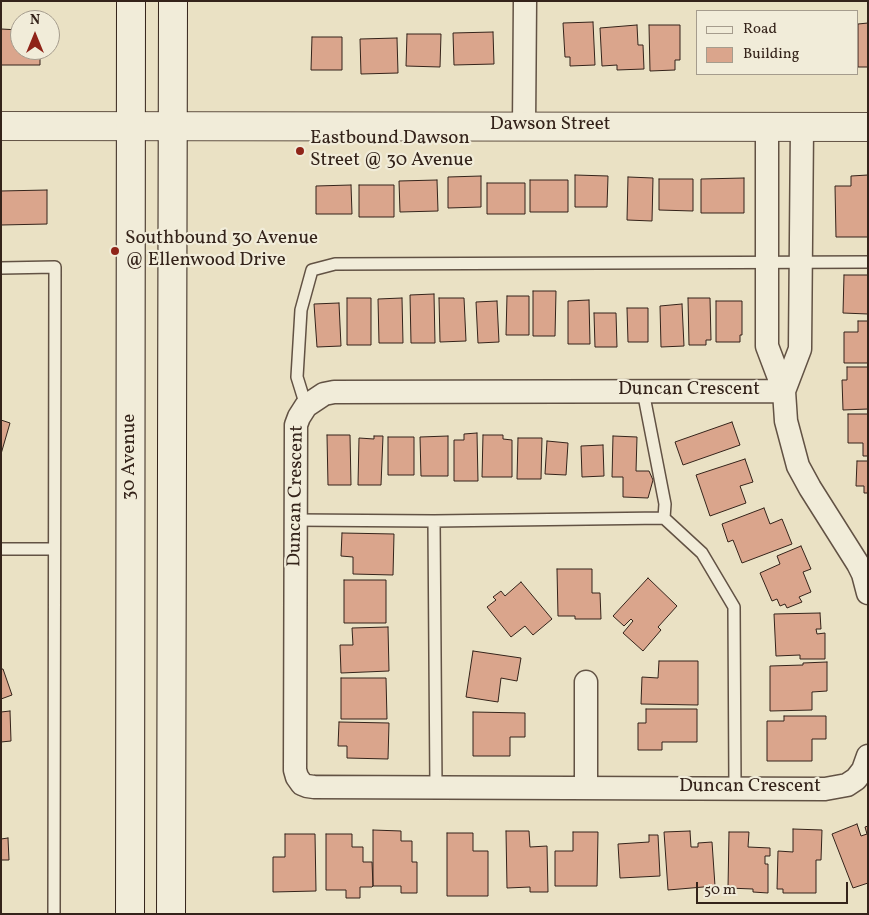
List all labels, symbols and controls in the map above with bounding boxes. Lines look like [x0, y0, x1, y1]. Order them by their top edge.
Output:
north arrow [10, 10, 60, 60]
legend [696, 10, 859, 75]
text: N [30, 11, 40, 30]
text: Road [743, 19, 777, 40]
text: Building [743, 44, 799, 65]
street label: Dawson Street [490, 115, 610, 137]
place label: Eastbound Dawson Street @ 30 Avenue [310, 129, 473, 173]
marker: Eastbound Dawson Street @ 30 Avenue [294, 145, 306, 157]
place label: Southbound 30 Avenue @ Ellenwood Drive [125, 229, 318, 273]
marker: Southbound 30 Avenue @ Ellenwood Drive [109, 245, 121, 257]
street label: Duncan Crescent [618, 380, 760, 402]
street label: 30 Avenue [120, 414, 142, 500]
street label: Duncan Crescent [284, 425, 310, 567]
street label: Duncan Crescent [679, 777, 821, 799]
scale bar [699, 872, 852, 904]
text: 50 m [704, 880, 736, 901]

